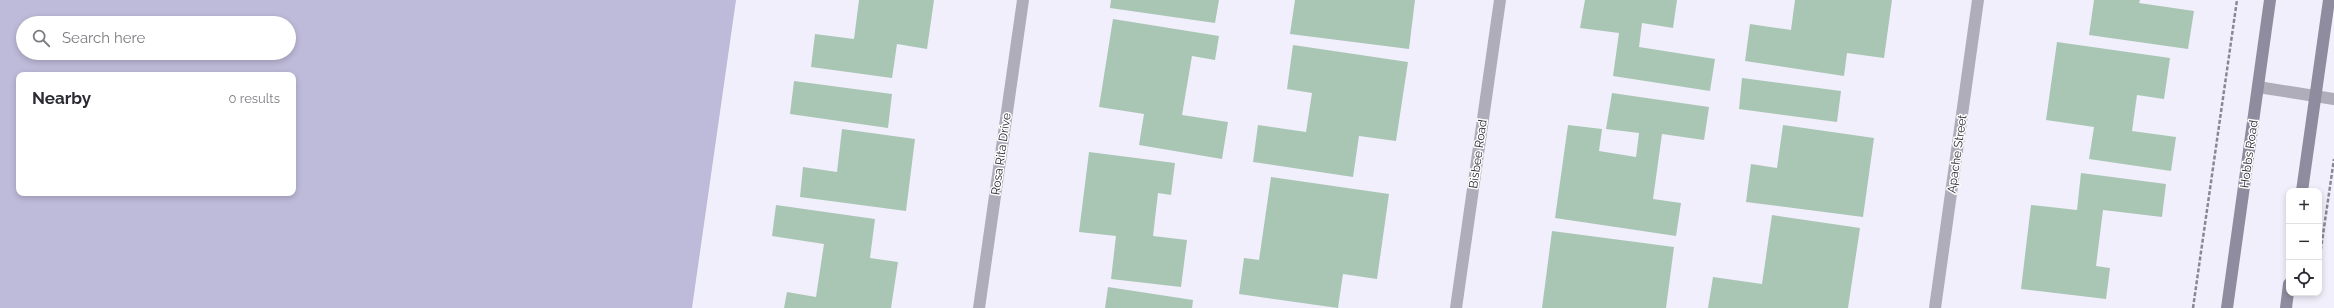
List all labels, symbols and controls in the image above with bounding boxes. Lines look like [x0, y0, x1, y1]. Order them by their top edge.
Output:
search box [16, 16, 296, 60]
icon: search [30, 27, 52, 49]
text: Search here [62, 29, 145, 47]
text: Nearby [32, 88, 91, 108]
text: 0 results [229, 91, 280, 106]
street label: Rosa Rita Drive [988, 112, 1014, 196]
street label: Apache Street [1945, 114, 1969, 194]
street label: Bisbee Road [1466, 118, 1490, 190]
street label: Hobbs Road [2237, 119, 2261, 189]
map controls [2286, 188, 2322, 296]
button: + [2286, 188, 2322, 224]
button: − [2286, 224, 2322, 260]
button: locate [2286, 260, 2322, 296]

